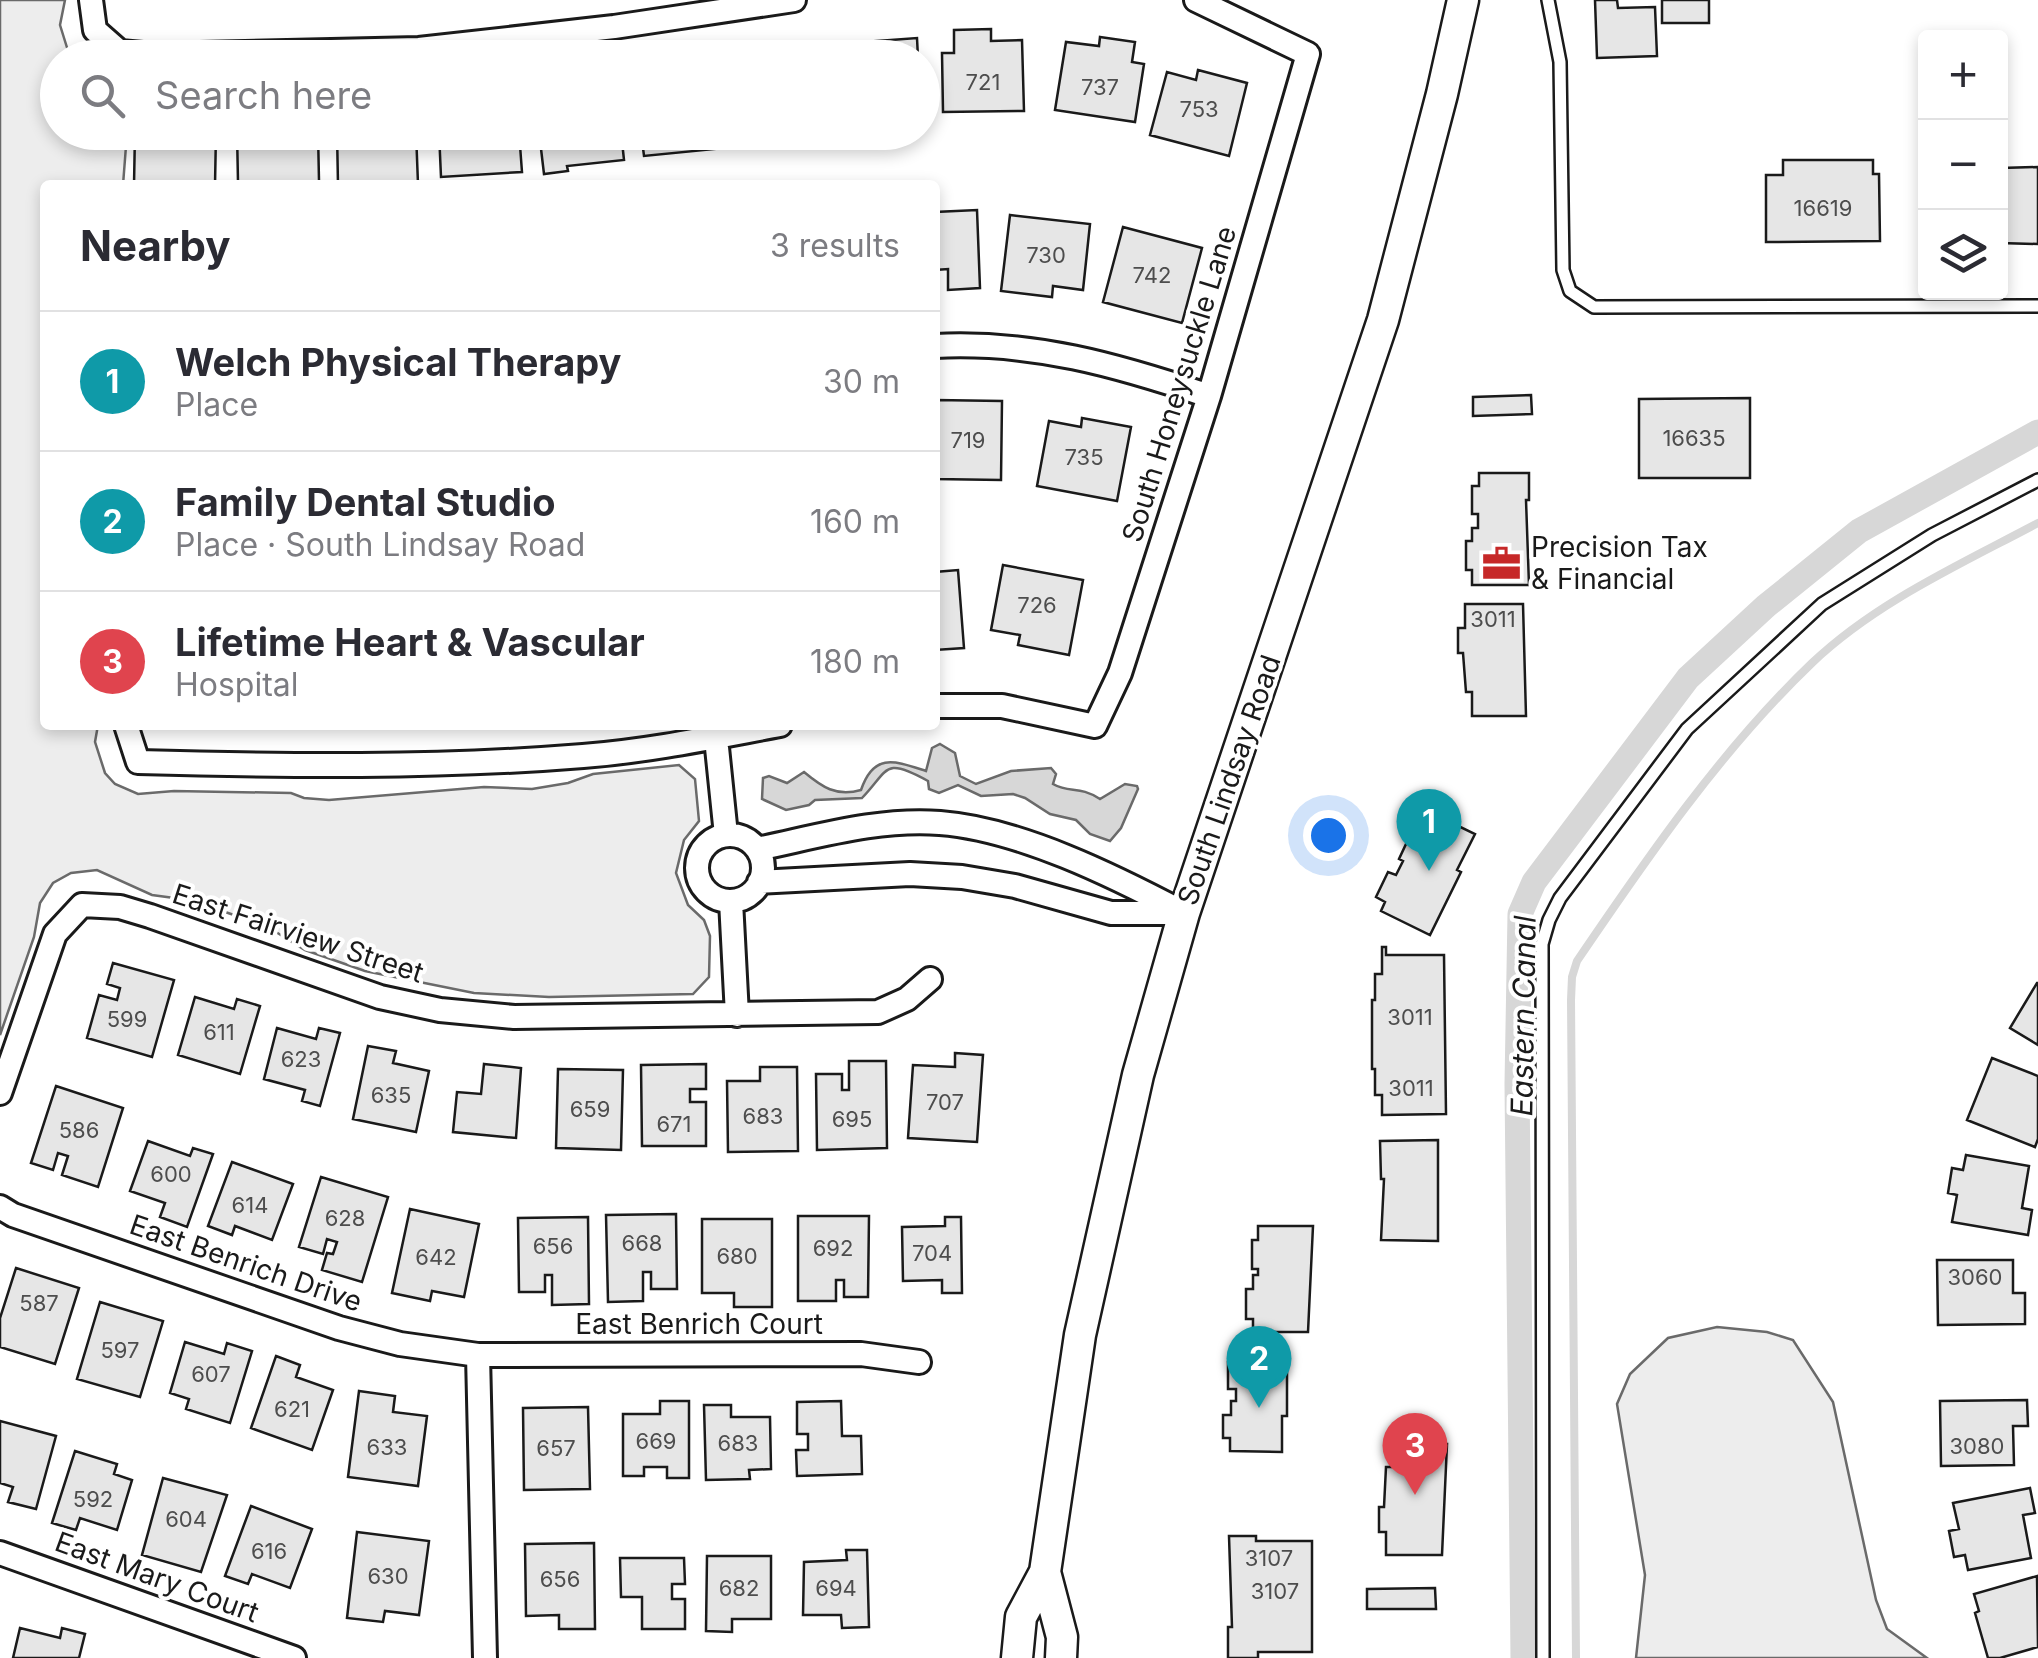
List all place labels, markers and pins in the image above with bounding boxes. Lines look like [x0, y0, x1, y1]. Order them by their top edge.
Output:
place label: Precision Tax & Financial [1531, 530, 1708, 596]
office icon: Precision Tax & Financial [1480, 542, 1522, 584]
pin: 1 [1396, 788, 1462, 871]
pin: 2 [1226, 1326, 1292, 1408]
pin: 3 [1382, 1412, 1448, 1495]

